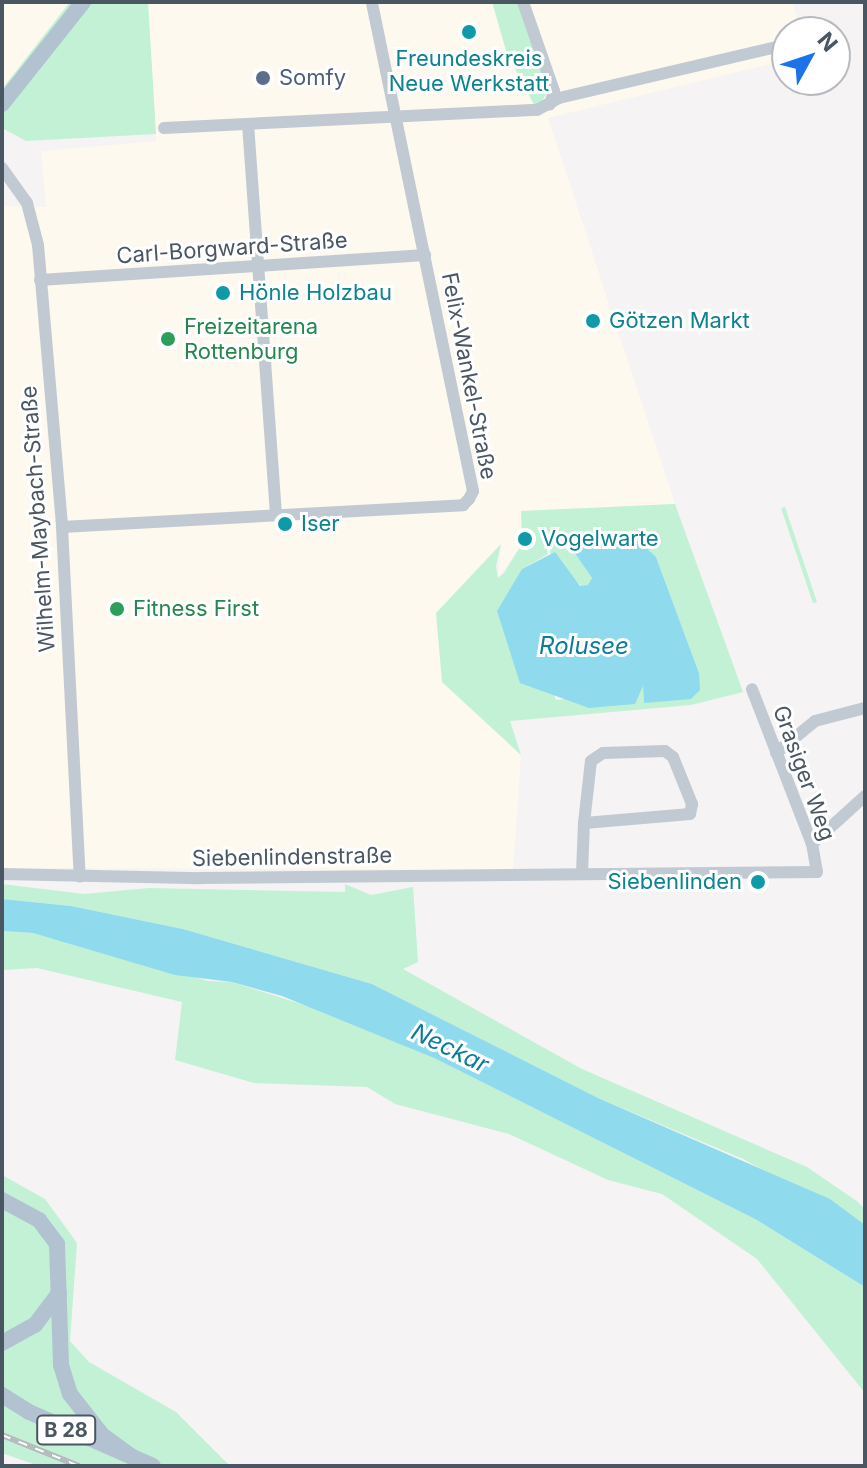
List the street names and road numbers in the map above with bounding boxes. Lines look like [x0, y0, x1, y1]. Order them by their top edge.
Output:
street label: Carl-Borgward-Straße [116, 227, 348, 269]
street label: Felix-Wankel-Straße [436, 270, 502, 482]
street label: Wilhelm-Maybach-Straße [16, 385, 60, 653]
street label: Grasiger Weg [767, 702, 841, 844]
street label: Siebenlindenstraße [192, 842, 392, 872]
road number: B 28 [36, 1414, 96, 1446]

